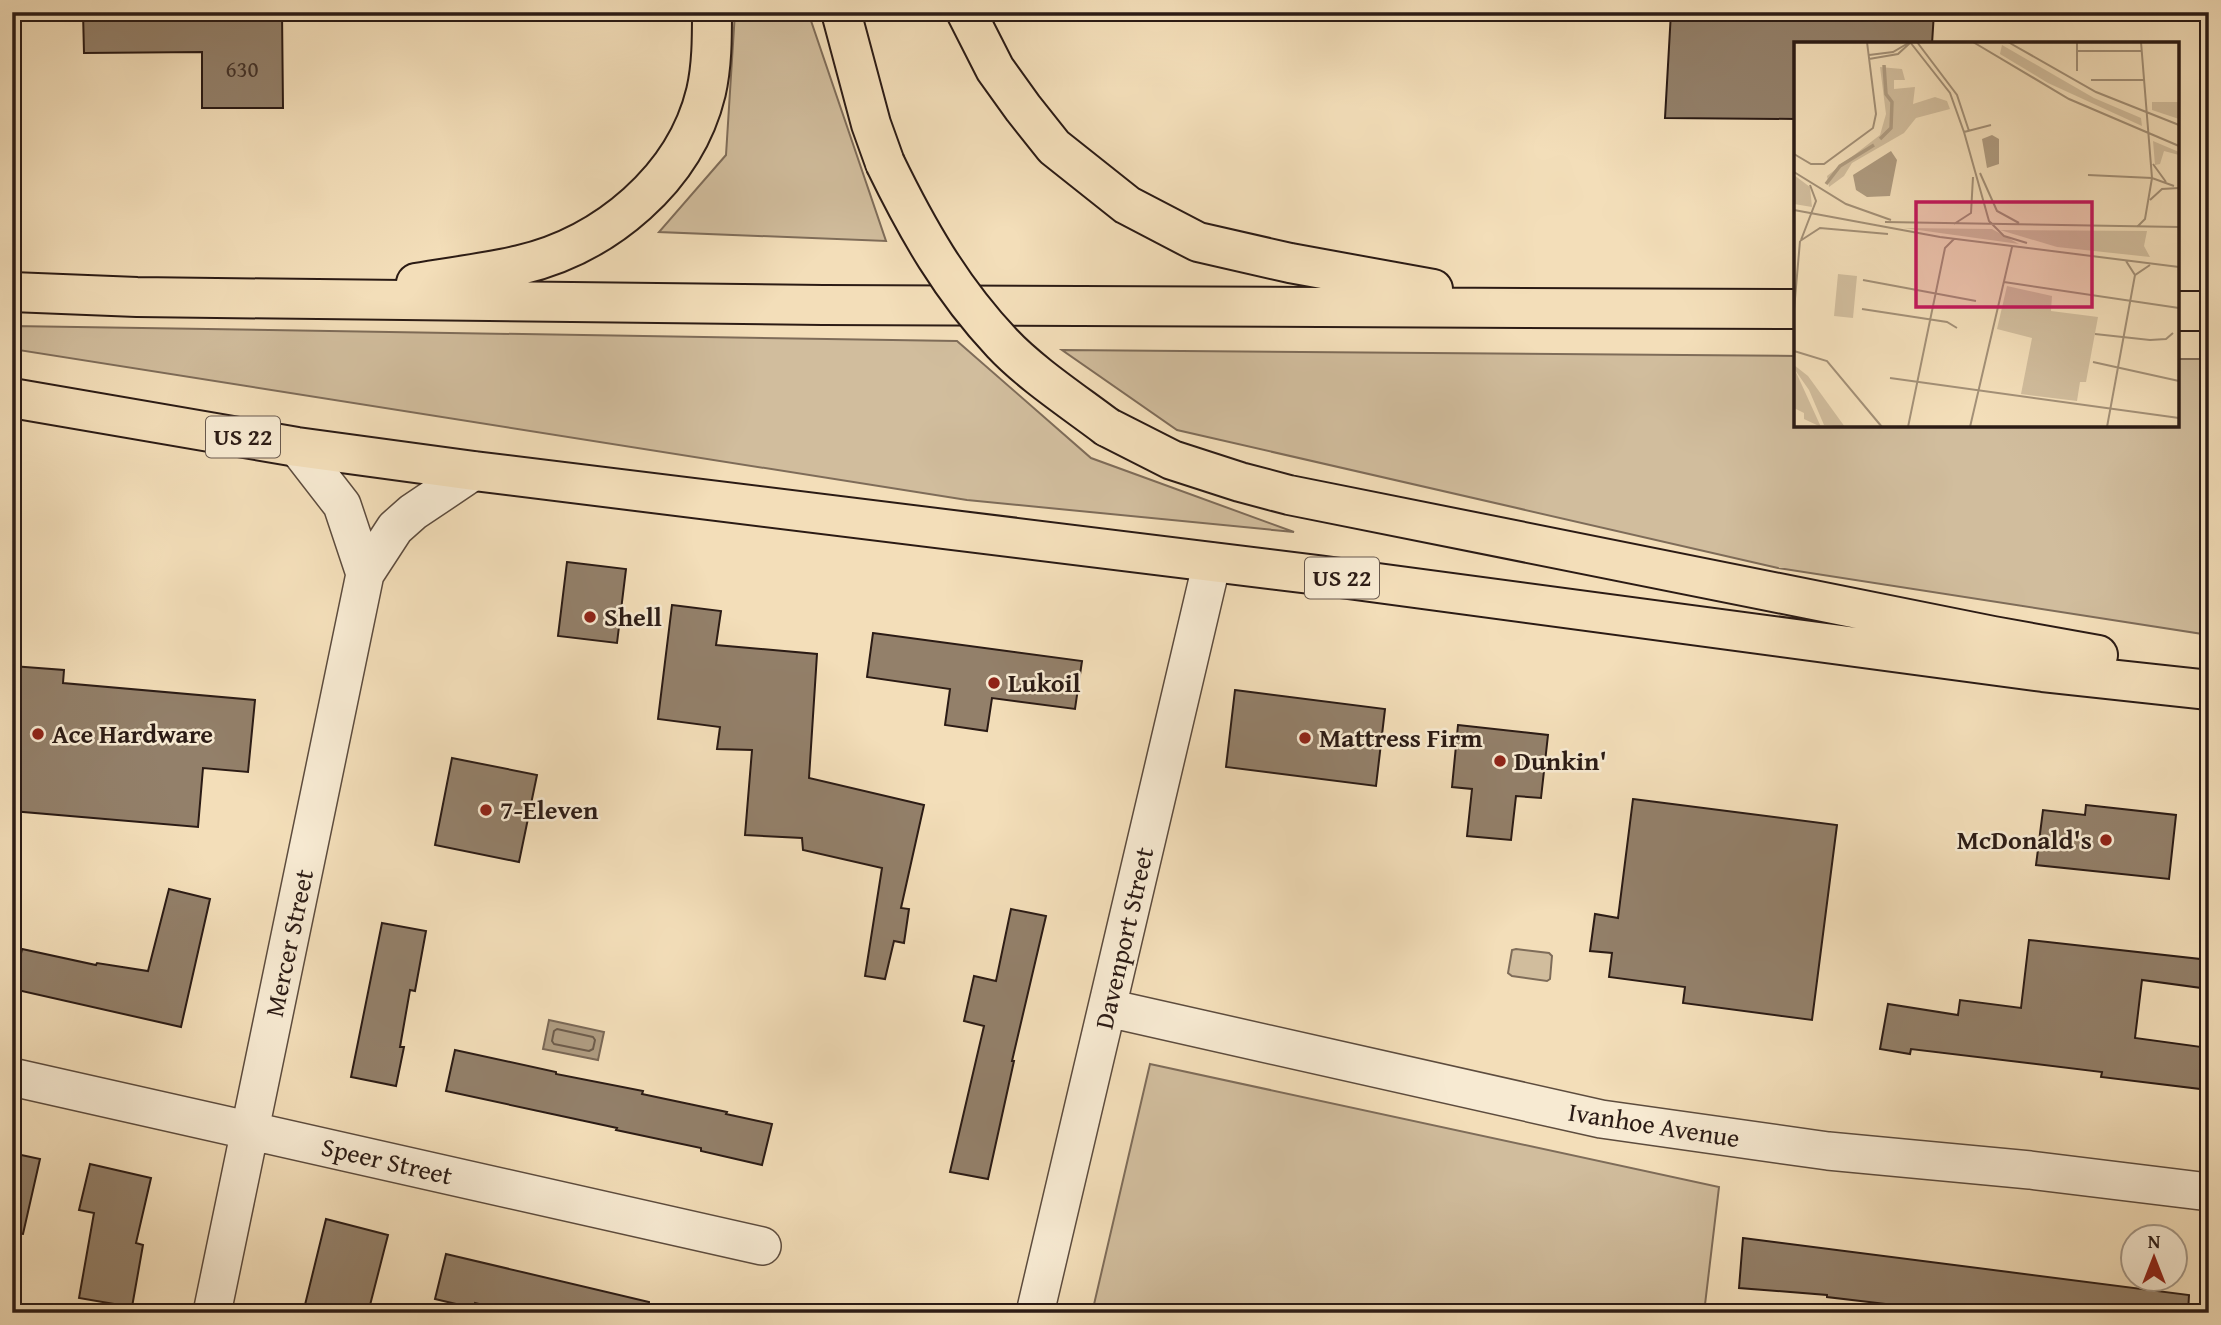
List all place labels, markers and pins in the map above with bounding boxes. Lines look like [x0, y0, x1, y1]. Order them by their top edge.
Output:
place label: Shell [604, 597, 662, 636]
marker: Shell [582, 609, 598, 625]
place label: Lukoil [1008, 663, 1081, 702]
marker: Lukoil [986, 675, 1002, 691]
place label: Ace Hardware [52, 714, 213, 753]
place label: Mattress Firm [1319, 718, 1483, 757]
marker: Ace Hardware [30, 726, 46, 742]
marker: Mattress Firm [1297, 730, 1313, 746]
place label: Dunkin' [1514, 741, 1607, 780]
marker: Dunkin' [1492, 753, 1508, 769]
place label: 7-Eleven [500, 790, 599, 829]
marker: 7-Eleven [478, 802, 494, 818]
place label: McDonald's [1957, 820, 2092, 859]
marker: McDonald's [2098, 832, 2114, 848]

